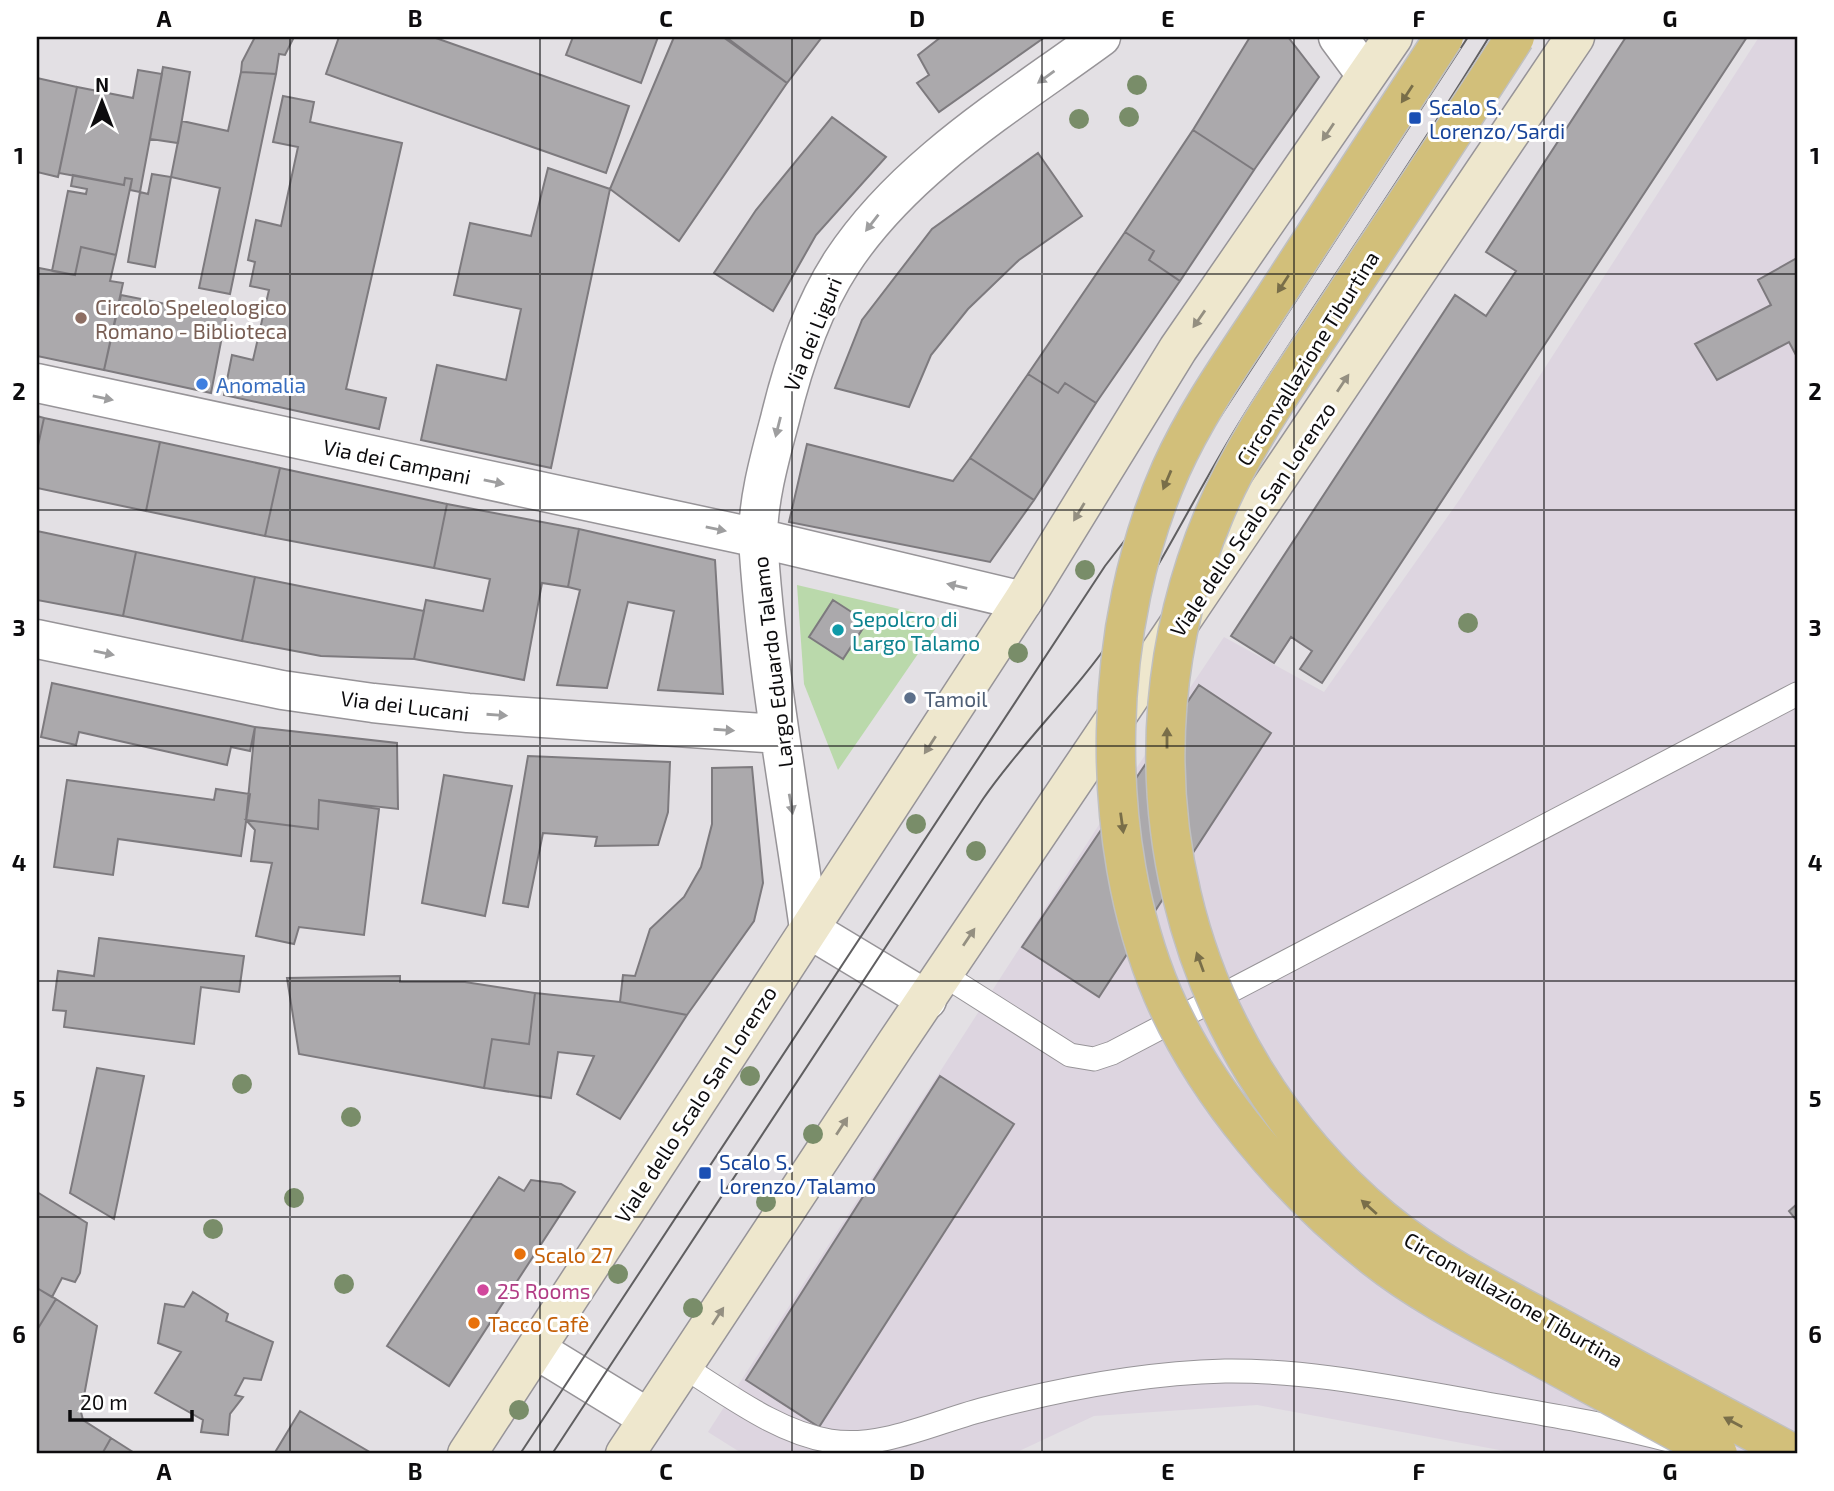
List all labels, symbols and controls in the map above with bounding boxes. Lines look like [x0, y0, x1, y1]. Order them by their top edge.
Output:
text: A [156, 4, 172, 32]
text: B [408, 4, 422, 32]
text: C [659, 4, 673, 32]
text: D [909, 4, 925, 32]
text: E [1161, 4, 1175, 32]
text: F [1413, 4, 1426, 32]
text: G [1663, 4, 1677, 32]
north arrow [66, 66, 136, 136]
one-way arrow [1037, 70, 1055, 84]
text: N [95, 73, 109, 96]
one-way arrow [1400, 85, 1414, 103]
place label: Scalo S. Lorenzo/Sardi [1429, 94, 1565, 143]
marker: Scalo S. Lorenzo/Sardi [1407, 110, 1423, 126]
one-way arrow [1322, 122, 1335, 141]
text: 1 [14, 141, 24, 169]
text: 1 [1810, 141, 1820, 169]
one-way arrow [865, 213, 880, 231]
street label: Circonvallazione Tiburtina [1231, 246, 1383, 470]
street label: Via dei Liguri [778, 273, 846, 395]
one-way arrow [1276, 275, 1289, 294]
place label: Circolo Speleologico Romano - Biblioteca [95, 294, 287, 343]
marker: Circolo Speleologico Romano - Biblioteca [73, 310, 89, 326]
one-way arrow [1192, 310, 1206, 328]
place label: Anomalia [216, 372, 306, 397]
one-way arrow [1337, 373, 1350, 393]
marker: Anomalia [194, 376, 210, 392]
text: 2 [12, 377, 26, 405]
text: 2 [1808, 377, 1822, 405]
one-way arrow [92, 392, 114, 403]
street label: Viale dello Scalo San Lorenzo [1164, 397, 1340, 641]
one-way arrow [772, 416, 783, 438]
street label: Via dei Campani [321, 433, 473, 489]
one-way arrow [1161, 469, 1172, 490]
one-way arrow [483, 476, 505, 487]
one-way arrow [1072, 502, 1085, 521]
one-way arrow [705, 524, 727, 535]
street label: Largo Eduardo Talamo [747, 555, 797, 769]
one-way arrow [946, 580, 968, 591]
place label: Sepolcro di Largo Talamo [852, 606, 980, 655]
text: 3 [12, 613, 26, 641]
text: 3 [1808, 613, 1822, 641]
marker: Sepolcro di Largo Talamo [830, 622, 846, 638]
one-way arrow [93, 647, 115, 658]
street label: Via dei Lucani [339, 685, 471, 725]
place label: Tamoil [924, 686, 988, 711]
marker: Tamoil [902, 690, 918, 706]
one-way arrow [486, 710, 508, 721]
one-way arrow [713, 725, 735, 736]
one-way arrow [1161, 727, 1173, 749]
one-way arrow [923, 735, 936, 755]
one-way arrow [785, 793, 796, 815]
one-way arrow [1116, 812, 1127, 834]
text: 4 [12, 848, 26, 876]
text: 4 [1808, 848, 1822, 876]
one-way arrow [963, 927, 976, 947]
one-way arrow [1194, 951, 1205, 972]
street label: Viale dello Scalo San Lorenzo [609, 981, 781, 1227]
text: 5 [13, 1084, 25, 1112]
text: 5 [1809, 1084, 1821, 1112]
one-way arrow [836, 1116, 849, 1136]
place label: Scalo S. Lorenzo/Talamo [719, 1149, 876, 1198]
marker: Scalo S. Lorenzo/Talamo [697, 1165, 713, 1181]
one-way arrow [1360, 1199, 1378, 1215]
street label: Circonvallazione Tiburtina [1400, 1226, 1628, 1372]
place label: Scalo 27 [534, 1242, 613, 1267]
marker: Scalo 27 [512, 1246, 528, 1262]
place label: 25 Rooms [497, 1278, 591, 1303]
marker: 25 Rooms [475, 1282, 491, 1298]
one-way arrow [711, 1306, 724, 1326]
place label: Tacco Cafè [488, 1311, 589, 1336]
marker: Tacco Cafè [466, 1315, 482, 1331]
text: 6 [12, 1320, 26, 1348]
text: 6 [1808, 1320, 1822, 1348]
scale bar [70, 1379, 192, 1423]
text: 20 m [80, 1389, 128, 1414]
one-way arrow [1723, 1417, 1743, 1428]
text: A [156, 1457, 172, 1485]
text: B [408, 1457, 422, 1485]
text: C [659, 1457, 673, 1485]
text: D [909, 1457, 925, 1485]
text: E [1161, 1457, 1175, 1485]
text: F [1413, 1457, 1426, 1485]
text: G [1663, 1457, 1677, 1485]

